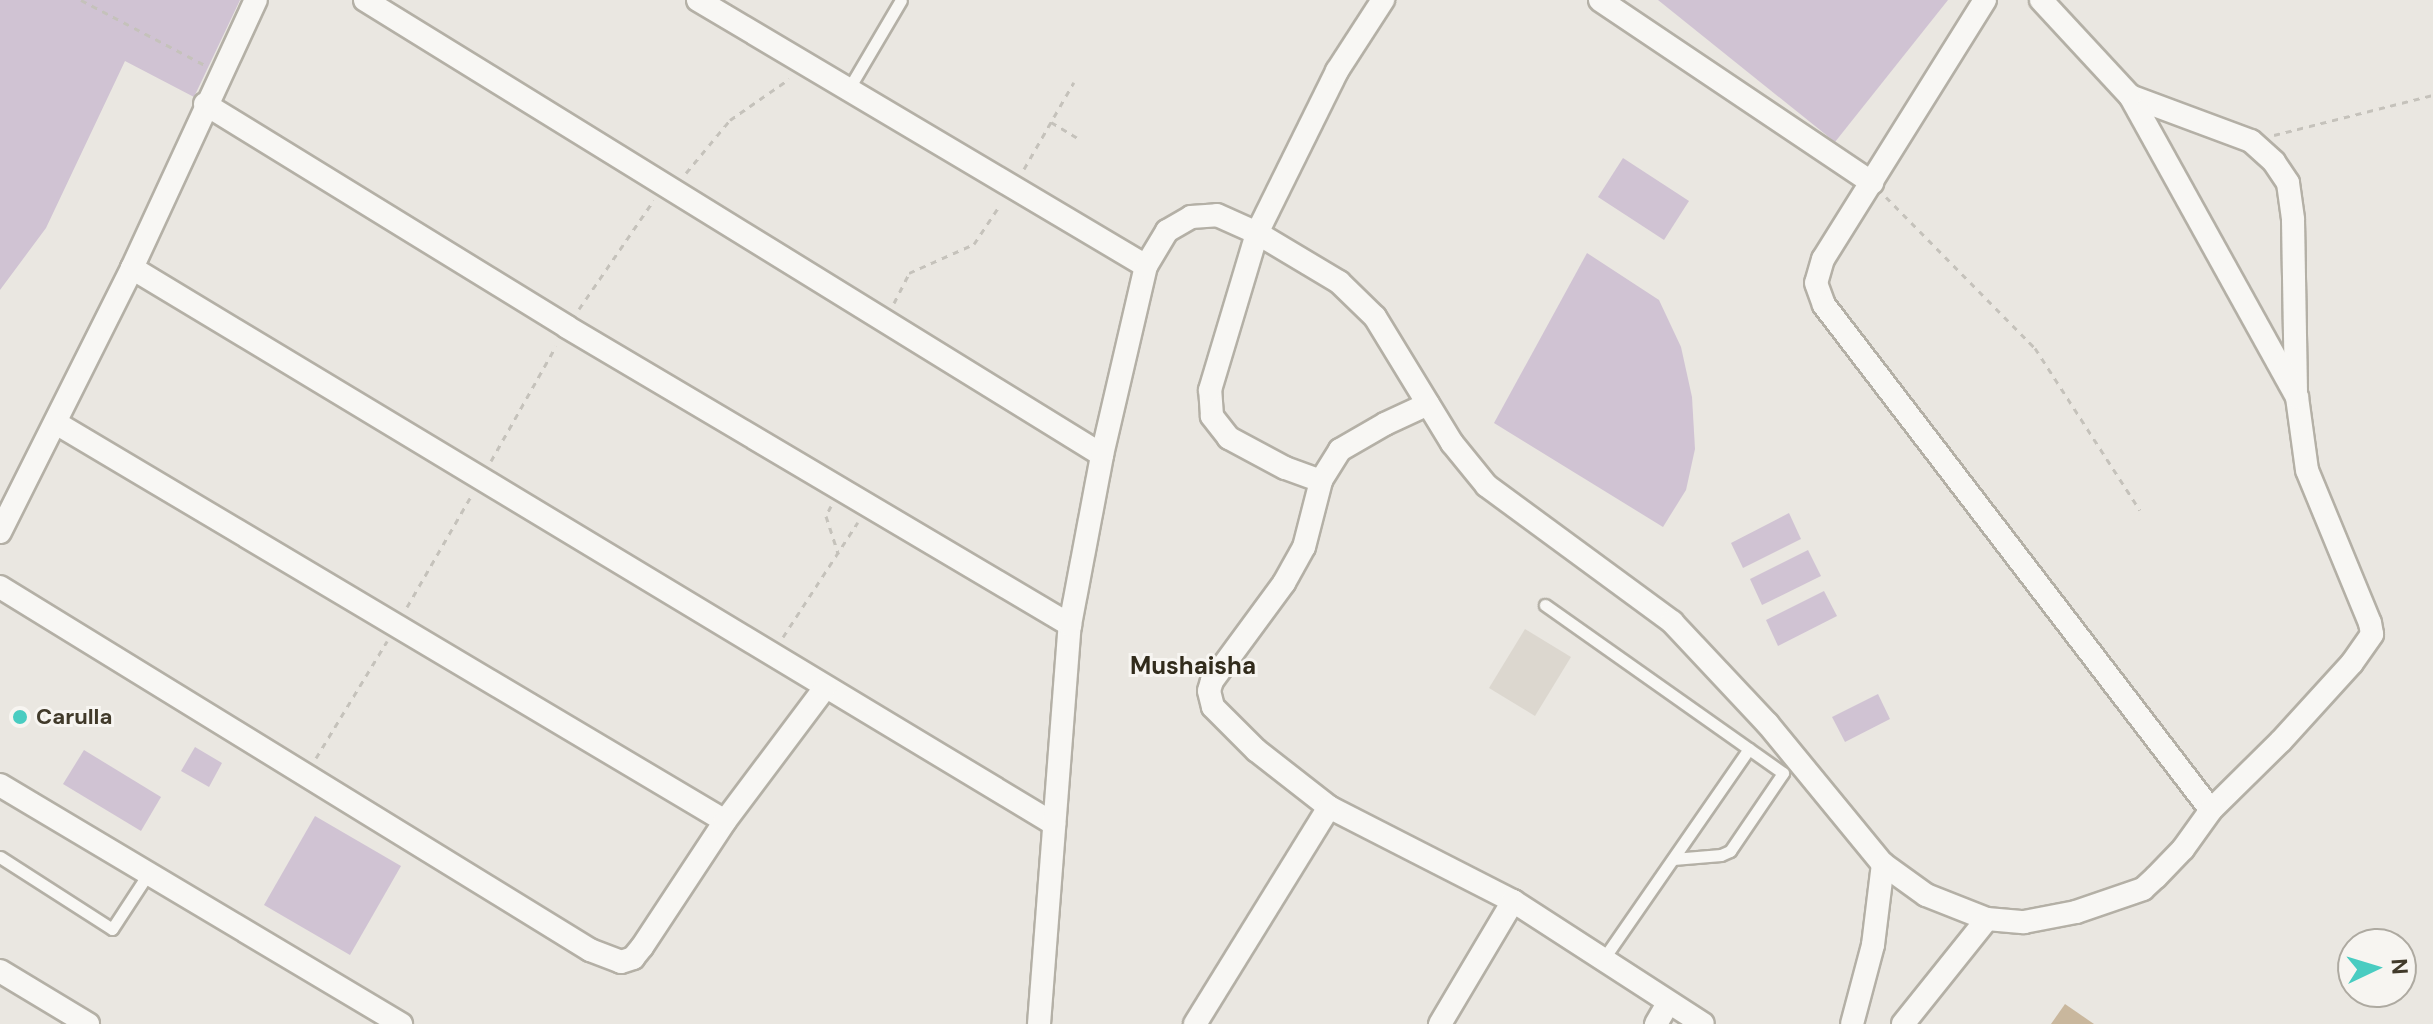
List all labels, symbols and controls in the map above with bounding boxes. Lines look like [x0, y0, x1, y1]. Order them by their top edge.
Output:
district label: Mushaisha [1130, 652, 1256, 680]
place label: Carulla [36, 704, 112, 730]
marker: Carulla [11, 708, 29, 726]
north arrow [2337, 928, 2417, 1008]
text: N [2384, 957, 2414, 975]

